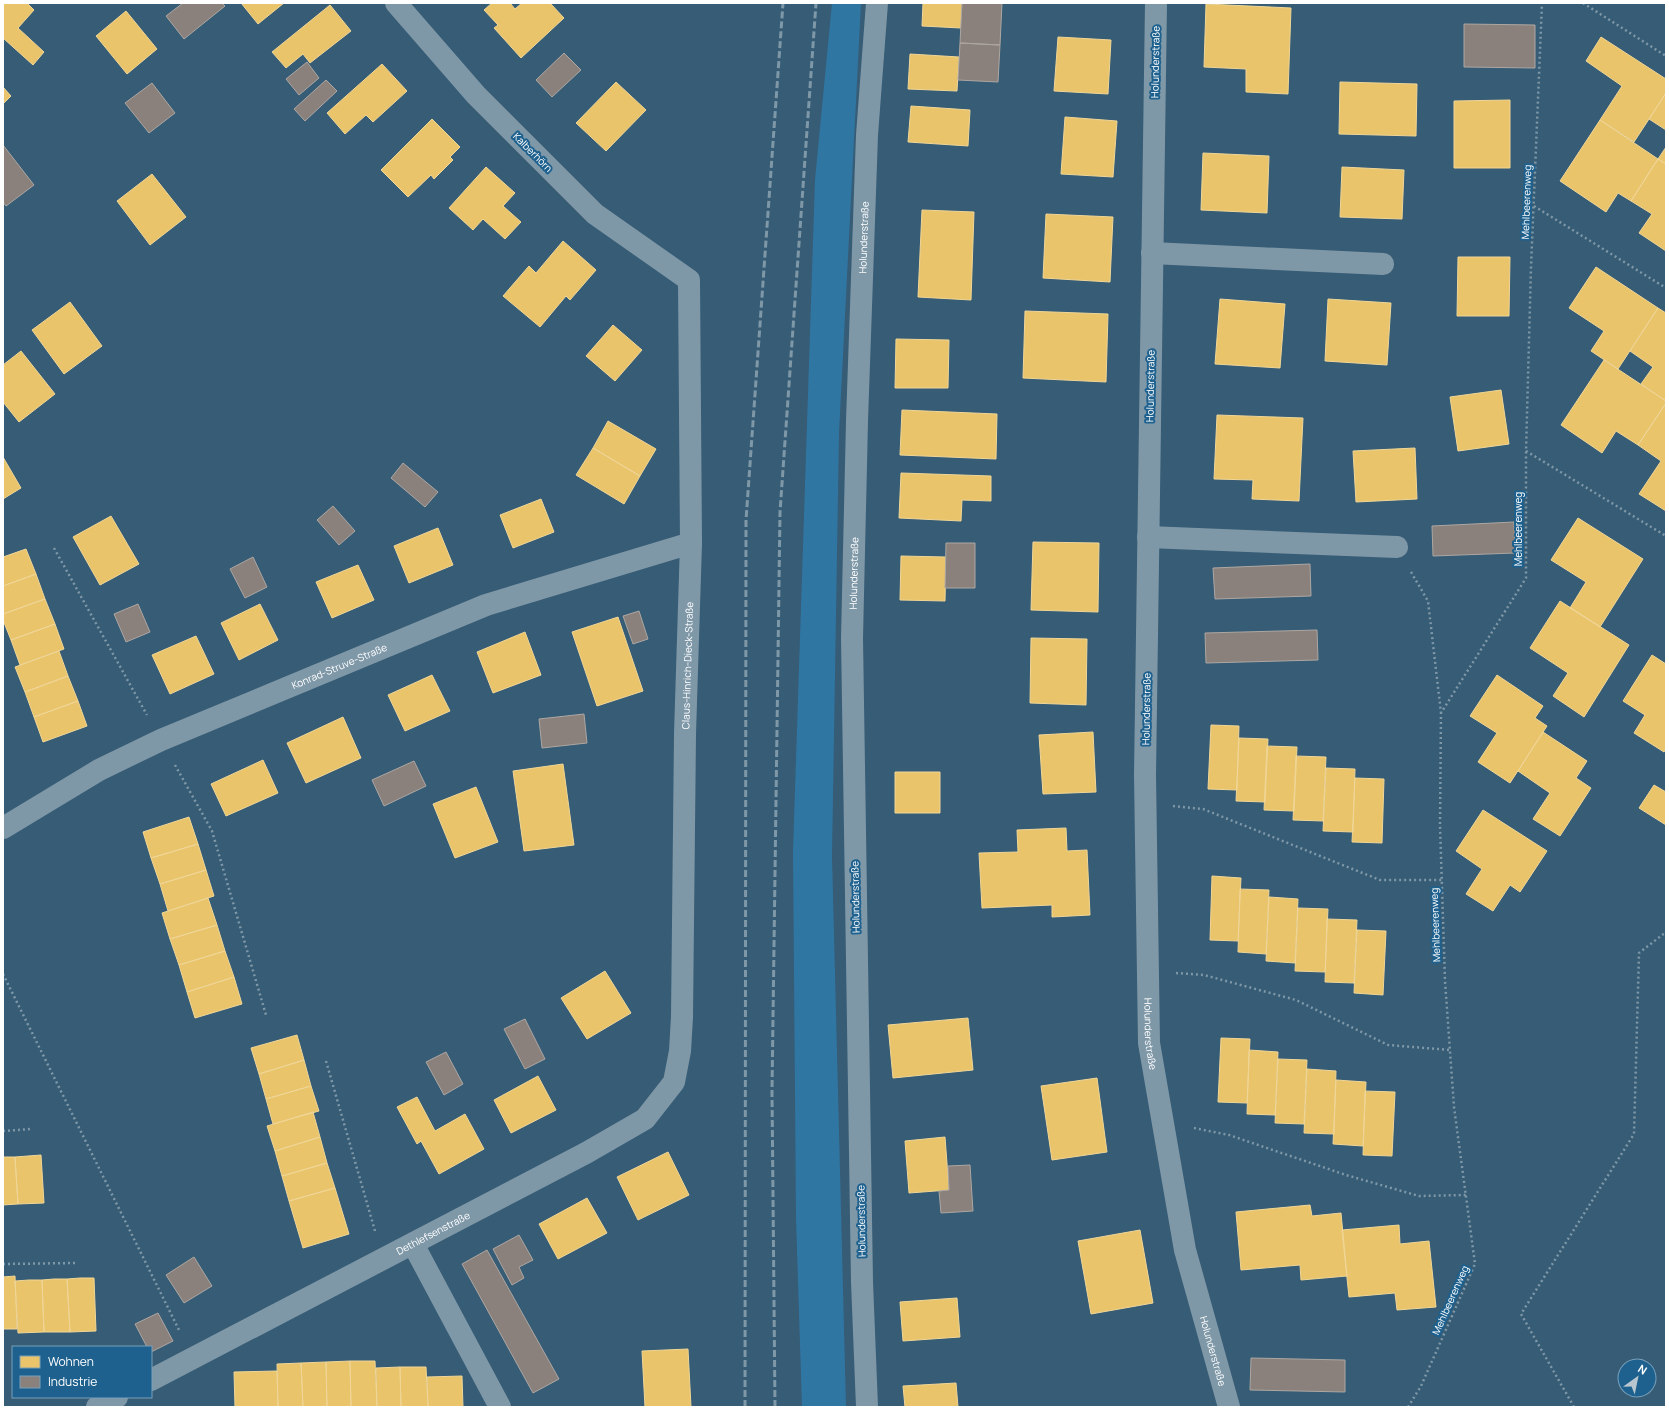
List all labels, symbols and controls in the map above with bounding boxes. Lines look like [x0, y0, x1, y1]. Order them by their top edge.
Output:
street label: Holunderstraße [1147, 26, 1163, 98]
street label: Kalberhörn [510, 129, 556, 175]
street label: Mehlbeerenweg [1518, 164, 1534, 239]
street label: Holunderstraße [855, 201, 872, 274]
street label: Holunderstraße [1142, 350, 1158, 422]
street label: Mehlbeerenweg [1511, 492, 1525, 566]
street label: Holunderstraße [846, 537, 861, 610]
street label: Claus-Hinrich-Dieck-Straße [678, 601, 696, 729]
street label: Konrad-Struve-Straße [289, 640, 389, 692]
street label: Holunderstraße [1138, 673, 1154, 745]
street label: Holunderstraße [847, 861, 863, 933]
street label: Mehlbeerenweg [1427, 887, 1443, 962]
street label: Holunderstraße [1141, 998, 1161, 1071]
street label: Holunderstraße [853, 1185, 869, 1257]
street label: Dethlefsenstraße [394, 1208, 472, 1258]
street label: Mehlbeerenweg [1428, 1263, 1472, 1337]
street label: Holunderstraße [1197, 1314, 1230, 1388]
legend [12, 1346, 152, 1398]
text: Wohnen [48, 1353, 94, 1370]
north arrow [1617, 1358, 1657, 1398]
text: N [1635, 1361, 1650, 1378]
text: Industrie [48, 1373, 97, 1390]

